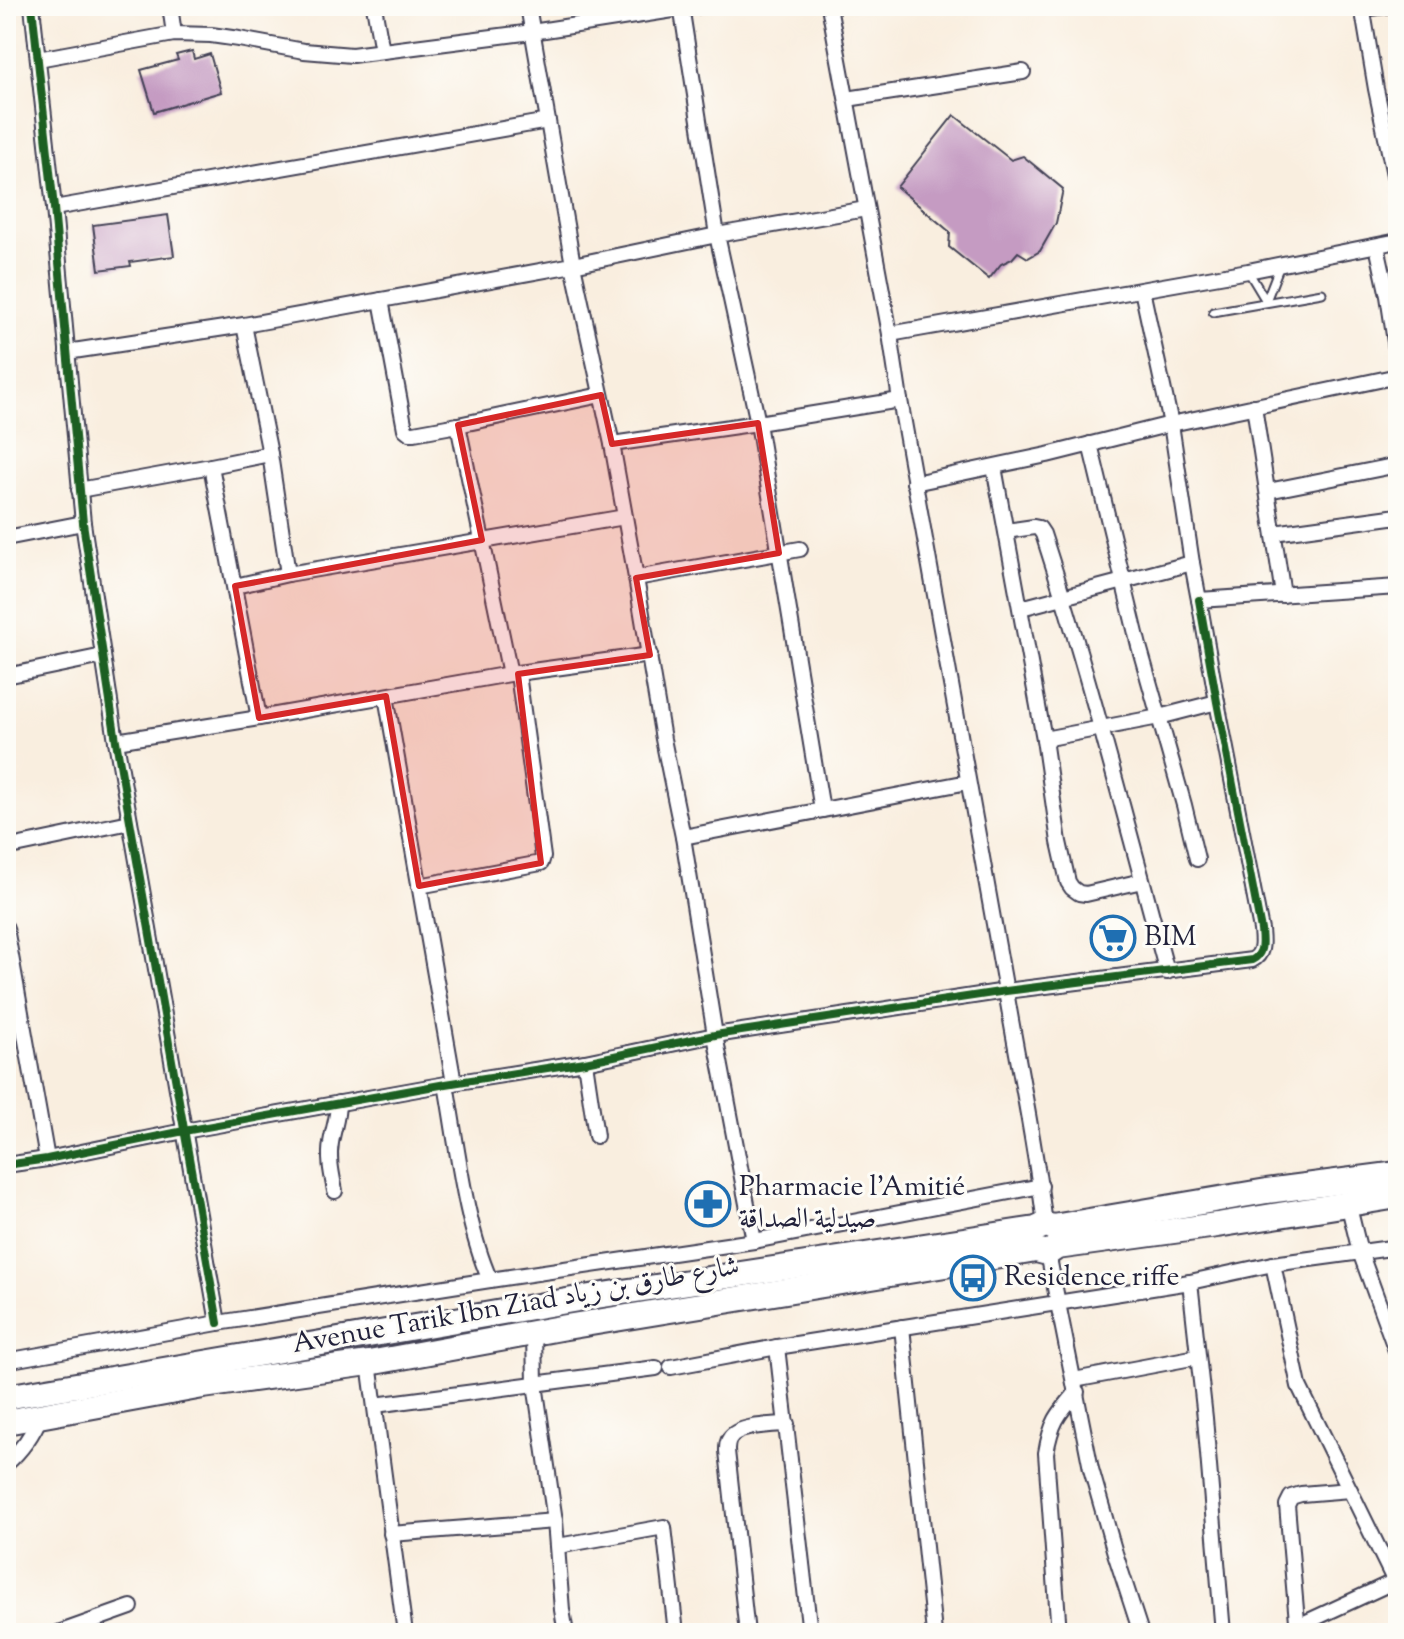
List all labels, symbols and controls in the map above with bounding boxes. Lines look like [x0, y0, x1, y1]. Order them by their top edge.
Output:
supermarket icon: BIM [1089, 914, 1137, 962]
place label: BIM [1144, 918, 1197, 958]
place label: Pharmacie l'Amitié صيدلية الصداقة [739, 1168, 965, 1240]
pharmacy icon: Pharmacie l'Amitié صيدلية الصداقة [684, 1180, 732, 1228]
street label: Avenue Tarik Ibn Ziad شارع طارق بن زياد [289, 1247, 743, 1366]
bus stop icon: Residence riffe [949, 1254, 997, 1302]
place label: Residence riffe [1004, 1258, 1180, 1298]

